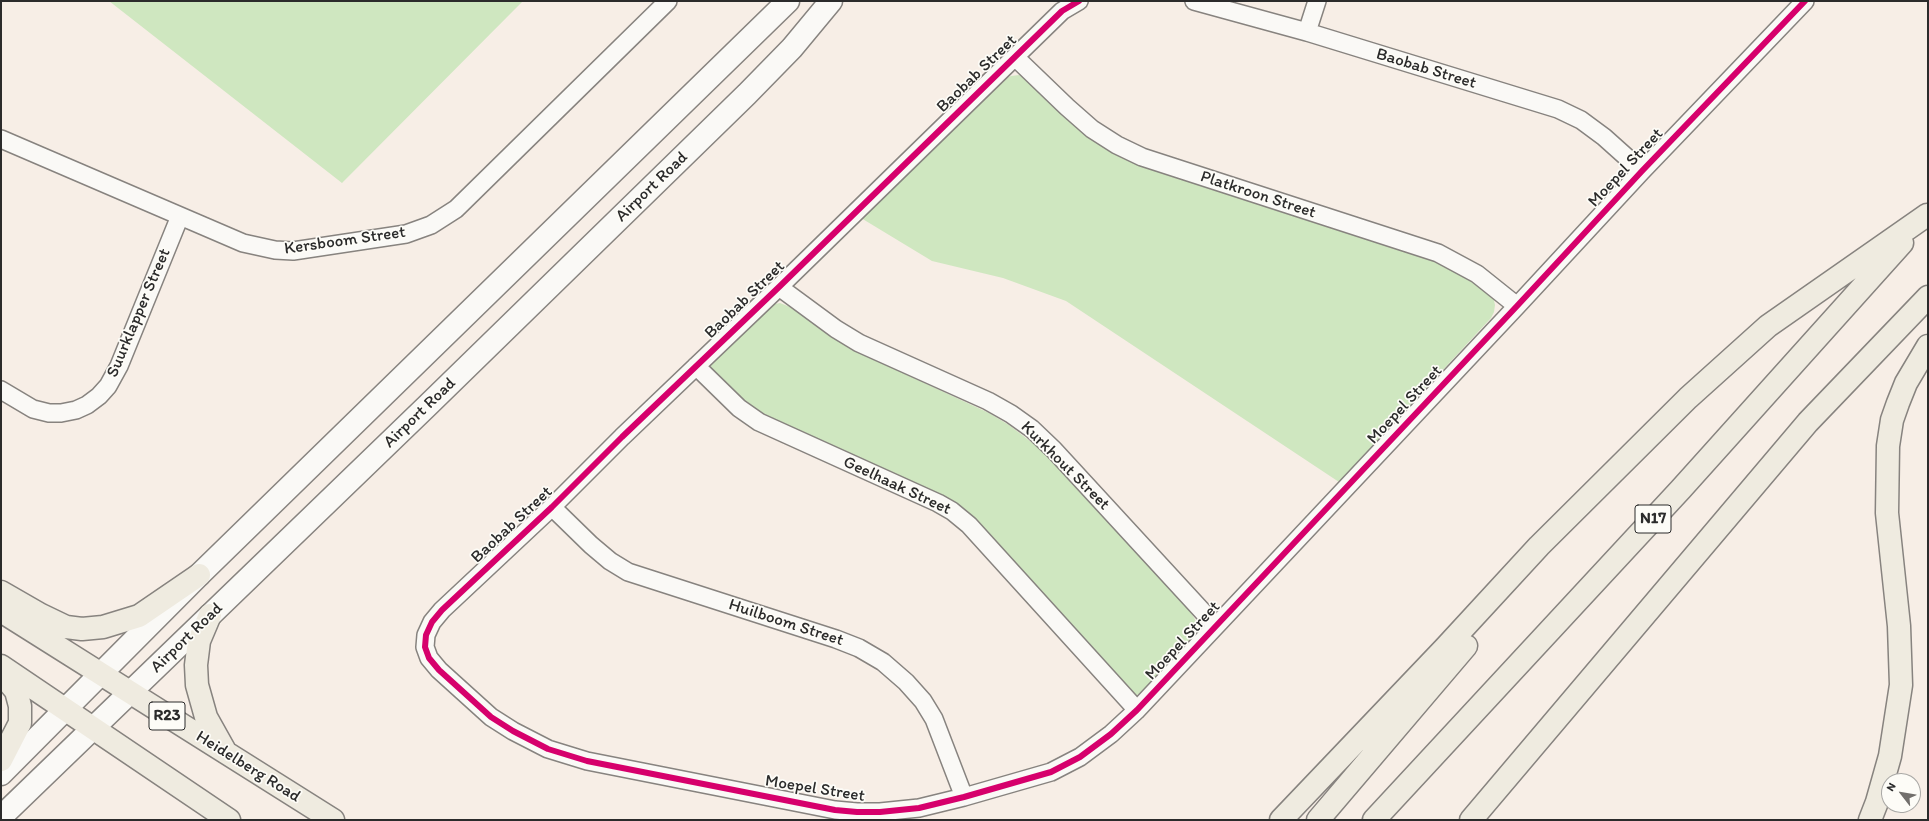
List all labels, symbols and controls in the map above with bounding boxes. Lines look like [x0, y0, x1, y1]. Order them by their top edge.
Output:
street label: Baobab Street [933, 31, 1021, 117]
street label: Baobab Street [1373, 44, 1479, 94]
street label: Moepel Street [1584, 124, 1668, 212]
street label: Airport Road [612, 148, 692, 226]
street label: Platkroon Street [1198, 167, 1318, 223]
street label: Kersboom Street [283, 222, 407, 260]
street label: Suurklapper Street [103, 245, 175, 381]
street label: Baobab Street [701, 257, 789, 343]
street label: Moepel Street [1363, 361, 1447, 449]
street label: Airport Road [380, 374, 460, 452]
street label: Kurkhout Street [1016, 417, 1114, 515]
street label: Geelhaak Street [840, 452, 954, 520]
street label: Baobab Street [467, 482, 557, 568]
road number: N17 [1635, 505, 1671, 533]
street label: Huilboom Street [726, 595, 846, 651]
street label: Moepel Street [1141, 597, 1225, 685]
street label: Airport Road [147, 599, 227, 677]
road number: R23 [149, 702, 185, 730]
street label: Heidelberg Road [192, 727, 304, 807]
street label: Moepel Street [764, 771, 866, 807]
north arrow [1881, 773, 1921, 813]
text: N [1884, 781, 1899, 794]

